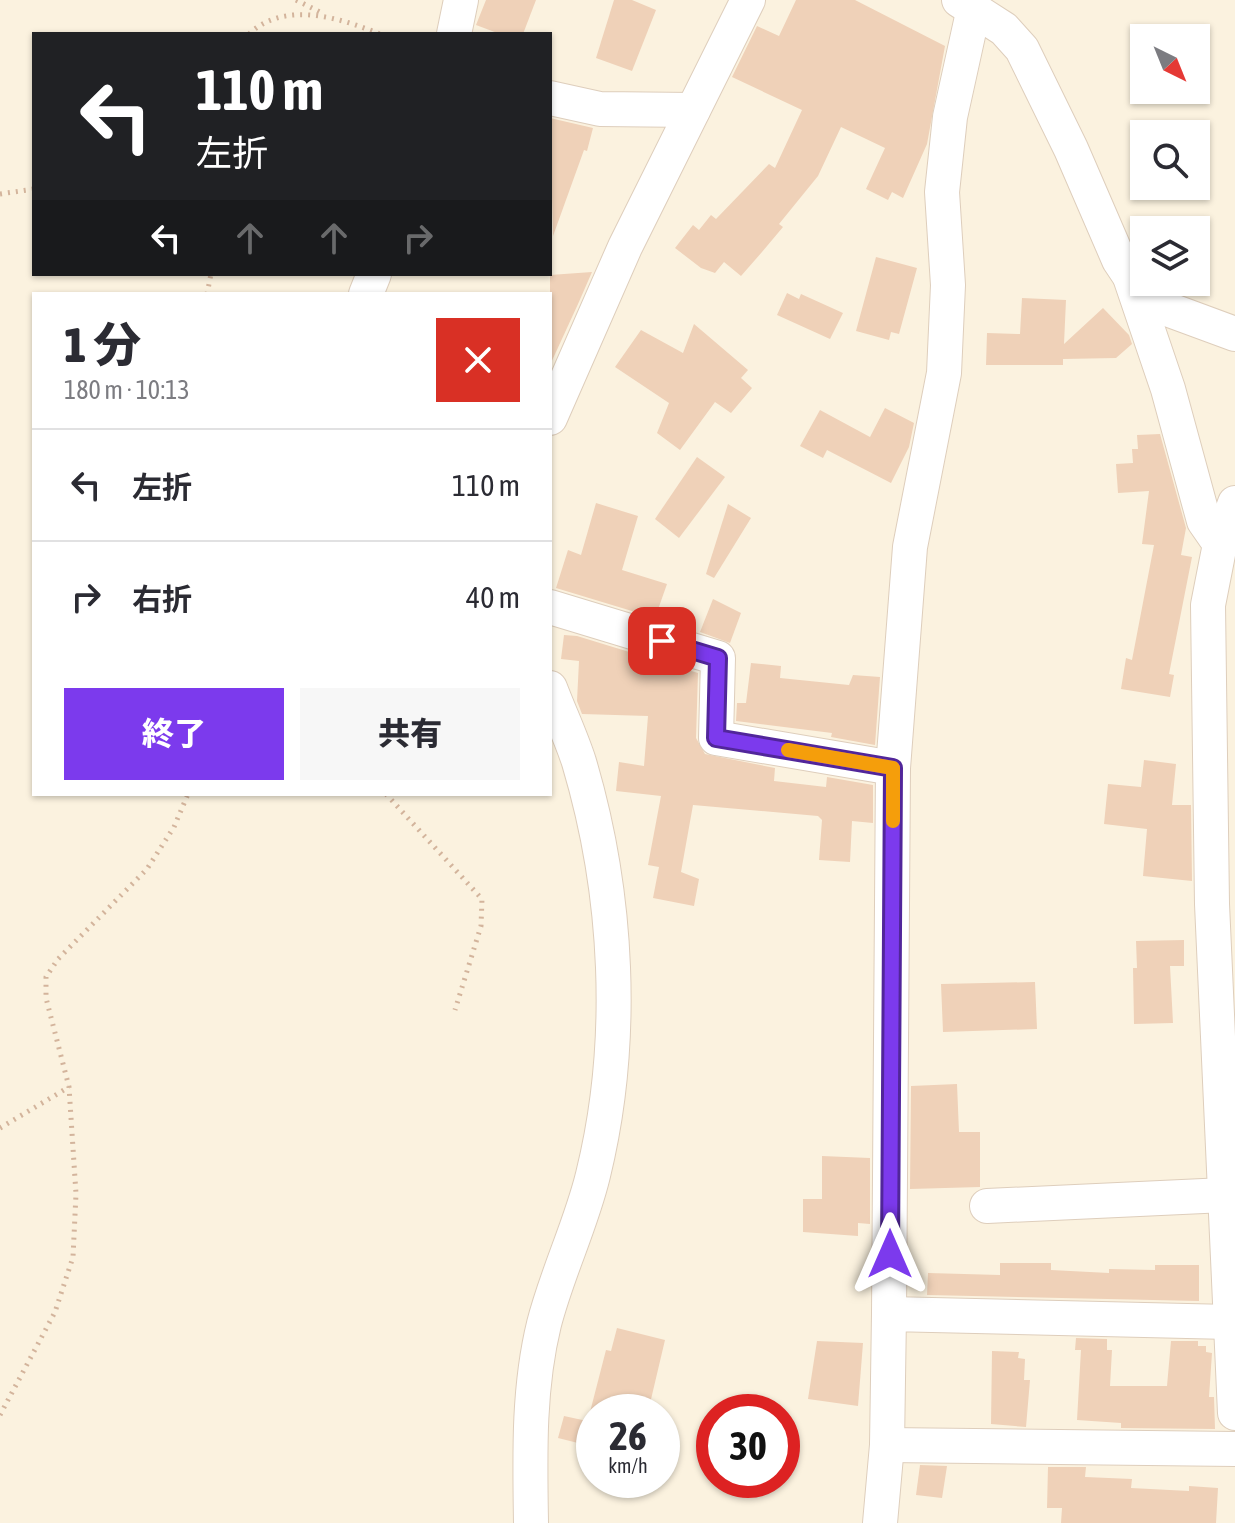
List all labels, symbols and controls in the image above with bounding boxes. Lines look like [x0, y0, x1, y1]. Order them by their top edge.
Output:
north arrow [1130, 24, 1210, 104]
map controls [1130, 24, 1210, 296]
text: 110 m [196, 58, 323, 122]
icon: left [64, 64, 168, 168]
button: search [1130, 120, 1210, 200]
text: 左折 [196, 132, 268, 174]
icon: left [144, 216, 188, 260]
icon: ahead [228, 216, 272, 260]
icon: ahead [312, 216, 356, 260]
icon: right [396, 216, 440, 260]
button: layers [1130, 216, 1210, 296]
text: 1 分 [64, 317, 141, 372]
button: close [436, 318, 520, 402]
text: 180 m · 10:13 [64, 375, 190, 405]
icon: left [64, 463, 108, 507]
text: 110 m [452, 468, 520, 502]
text: 左折 [132, 470, 192, 504]
icon: right [64, 575, 108, 619]
text: 40 m [466, 580, 520, 614]
text: 右折 [132, 582, 192, 616]
pin [628, 607, 696, 675]
icon: arrive [640, 619, 684, 663]
button: 終了 [64, 688, 284, 780]
button: 共有 [300, 688, 520, 780]
position arrow [848, 1212, 932, 1296]
speed limit sign: 30 [696, 1394, 800, 1498]
text: 26 [609, 1413, 647, 1458]
text: km/h [608, 1454, 648, 1477]

